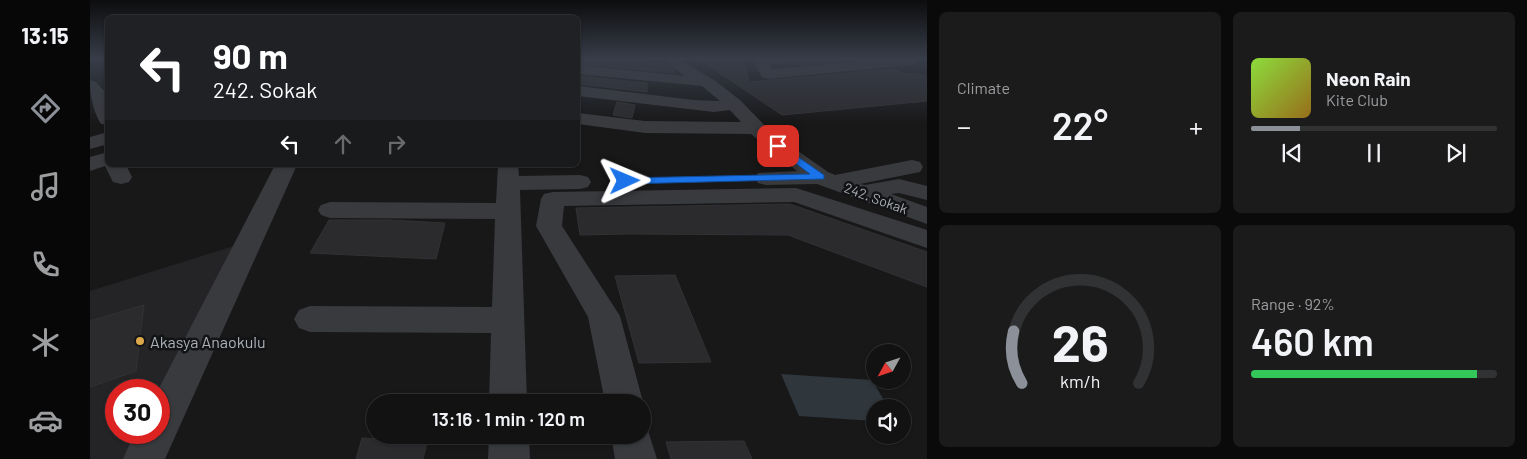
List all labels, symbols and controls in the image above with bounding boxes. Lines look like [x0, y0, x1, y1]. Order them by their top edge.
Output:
text: 13:15 [21, 22, 69, 48]
text: 90 m [213, 34, 288, 76]
icon: left [130, 35, 195, 100]
text: Neon Rain [1326, 67, 1411, 90]
text: 242. Sokak [213, 76, 317, 102]
text: Climate [957, 78, 1010, 97]
text: Kite Club [1326, 90, 1388, 109]
icon: directions [28, 91, 63, 126]
text: 22° [1052, 102, 1108, 148]
text: − [957, 109, 971, 143]
text: + [1189, 109, 1203, 143]
pin [757, 125, 799, 167]
icon: left [276, 130, 304, 158]
icon: ahead [329, 130, 357, 158]
icon: right [382, 130, 410, 158]
icon: arrive [764, 132, 792, 160]
icon: previous [1278, 139, 1306, 167]
icon: pause [1360, 139, 1388, 167]
icon: next [1442, 139, 1470, 167]
position arrow [598, 154, 650, 206]
icon: music [28, 169, 63, 204]
street label: 242. Sokak [842, 179, 910, 217]
icon: phone [28, 247, 63, 282]
text: Range · 92% [1251, 294, 1335, 313]
text: 26 [1051, 310, 1109, 372]
text: 460 km [1251, 318, 1374, 364]
icon: climate [28, 325, 63, 360]
place label: Akasya Anaokulu [150, 332, 266, 351]
marker: Akasya Anaokulu [134, 335, 146, 347]
north arrow [866, 344, 911, 389]
map controls [866, 344, 911, 444]
text: km/h [1060, 370, 1100, 392]
speed limit sign: 30 [105, 379, 170, 444]
button: sound [866, 399, 911, 444]
icon: car [28, 403, 63, 438]
text: 13:16 · 1 min · 120 m [432, 407, 585, 430]

